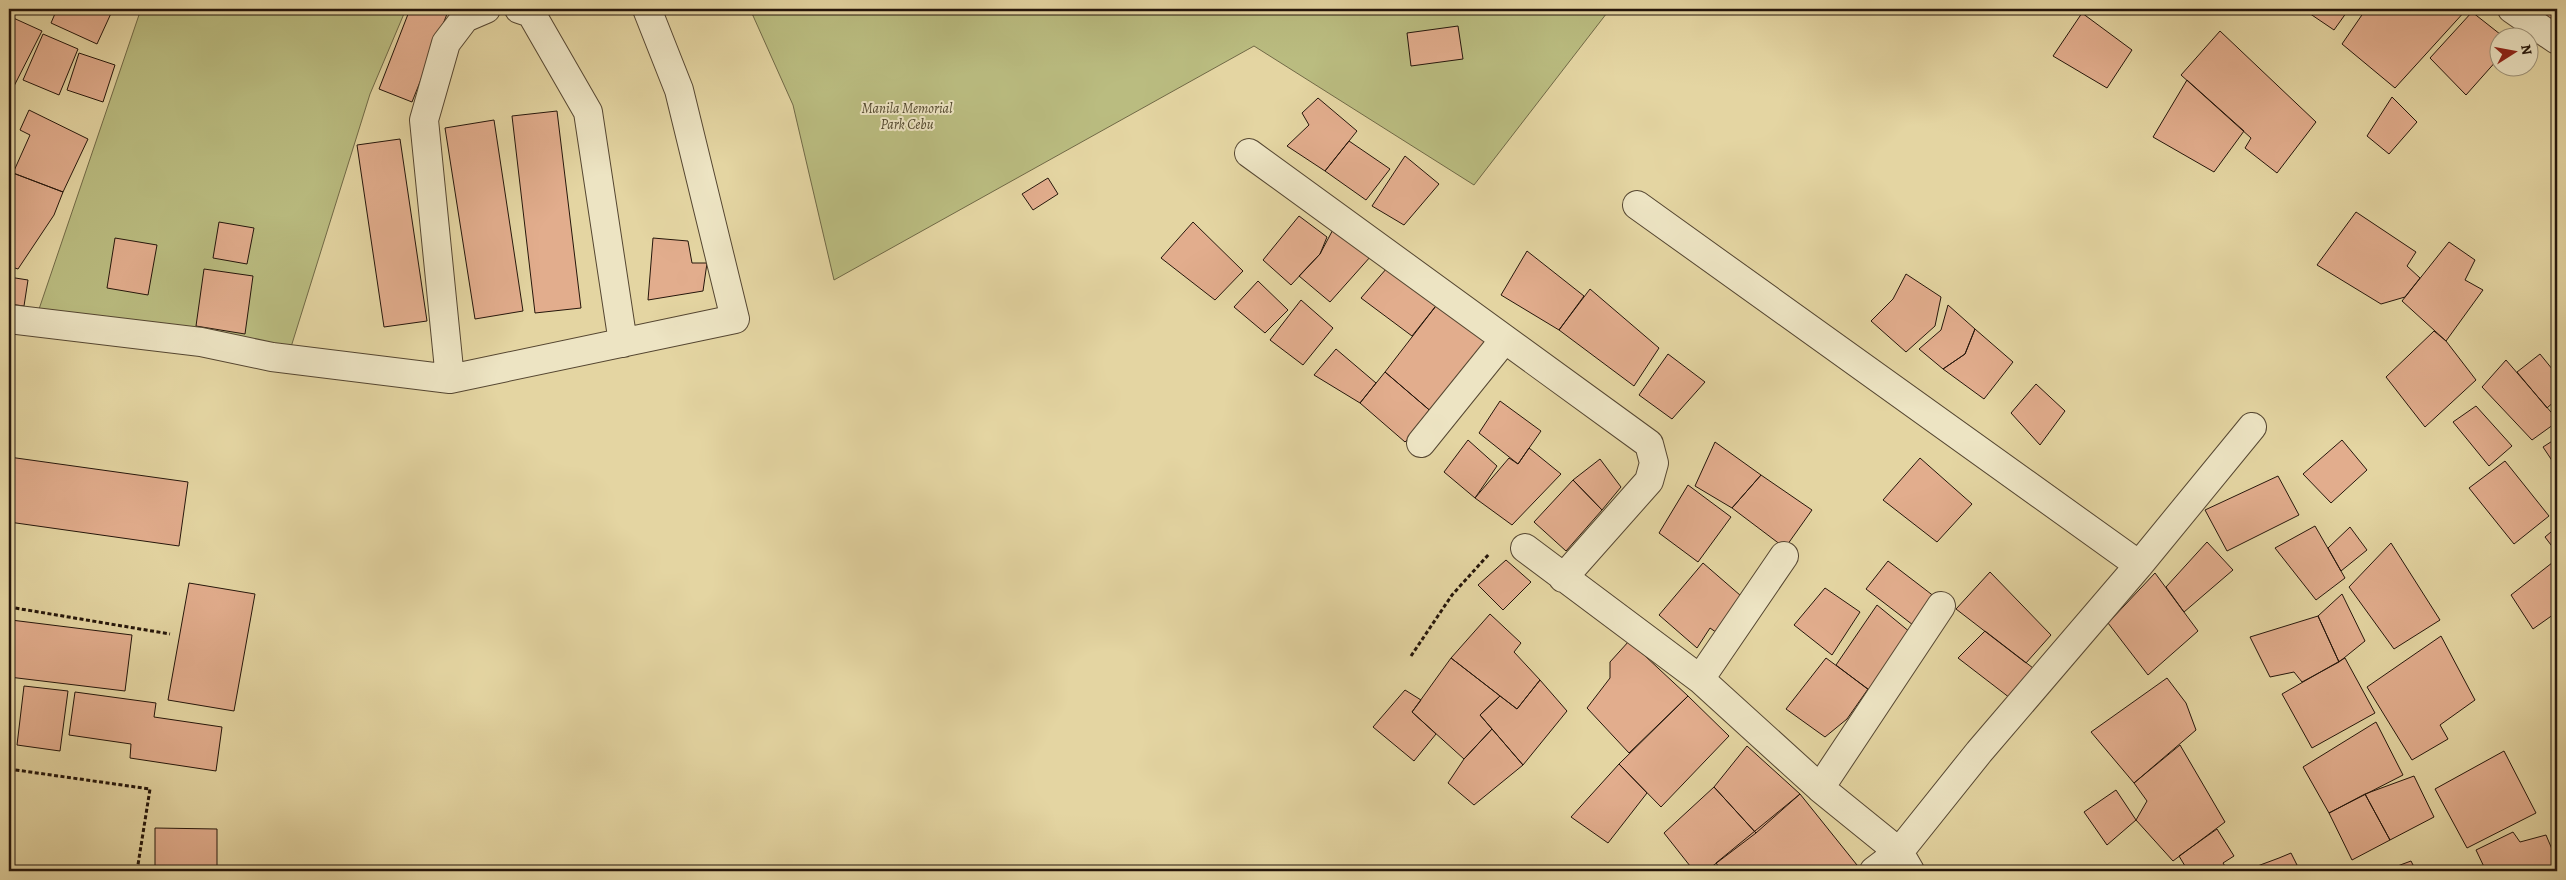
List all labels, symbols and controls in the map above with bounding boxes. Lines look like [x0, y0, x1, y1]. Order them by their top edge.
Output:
north arrow [2488, 28, 2538, 78]
text: N [2516, 43, 2537, 56]
park label: Manila Memorial Park Cebu [861, 99, 953, 134]

